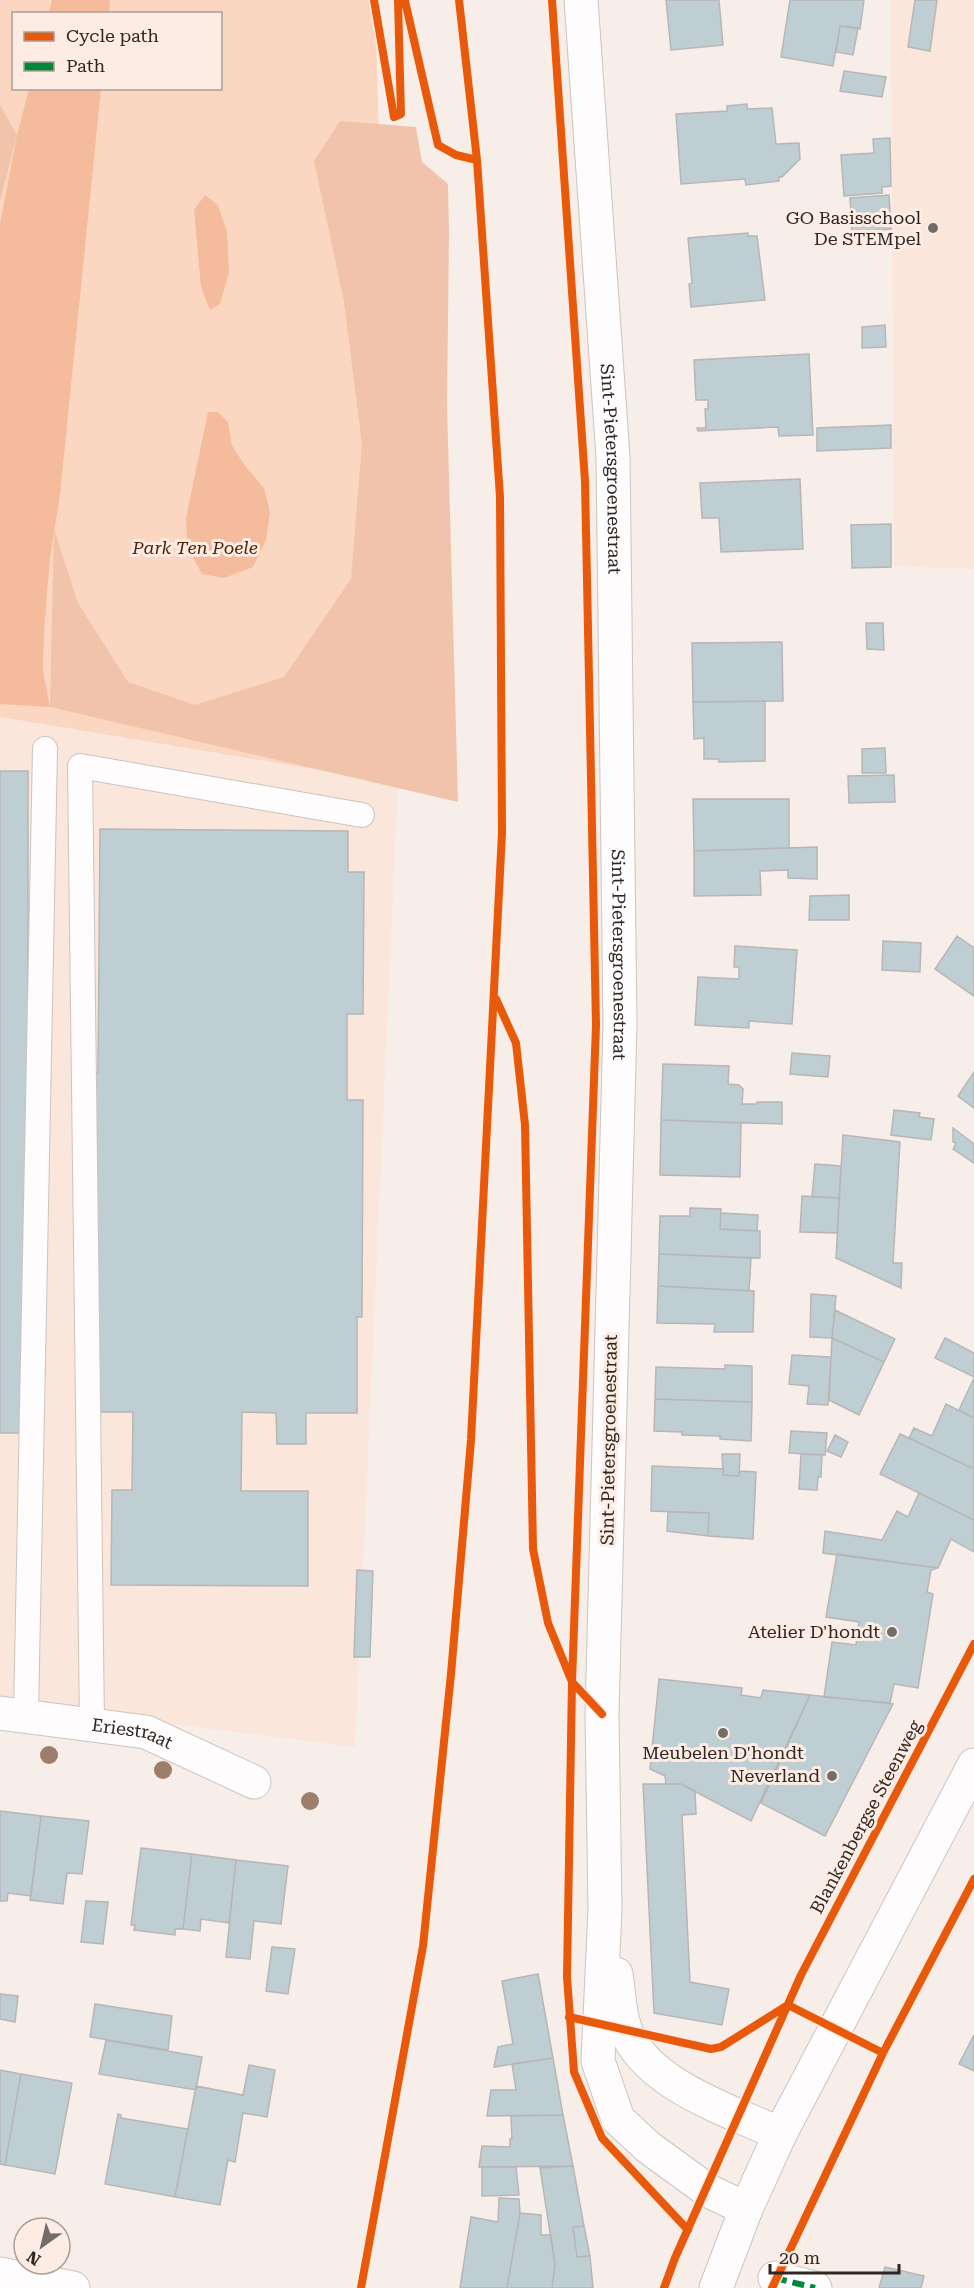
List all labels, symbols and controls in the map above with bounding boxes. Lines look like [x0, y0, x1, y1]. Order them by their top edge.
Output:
legend [12, 12, 222, 90]
text: Cycle path [66, 25, 159, 46]
text: Path [66, 55, 105, 76]
place label: GO Basisschool De STEMpel [786, 207, 921, 249]
marker: GO Basisschool De STEMpel [926, 221, 940, 235]
street label: Sint-Pietersgroenestraat [596, 363, 625, 575]
park label: Park Ten Poele [131, 537, 258, 558]
street label: Sint-Pietersgroenestraat [608, 849, 631, 1061]
street label: Sint-Pietersgroenestraat [596, 1334, 621, 1546]
place label: Atelier D'hondt [748, 1621, 880, 1642]
marker: Atelier D'hondt [885, 1625, 899, 1639]
street label: Eriestraat [90, 1714, 177, 1753]
street label: Blankenbergse Steenweg [806, 1716, 926, 1917]
marker: Meubelen D'hondt [716, 1726, 730, 1740]
place label: Meubelen D'hondt [642, 1742, 804, 1763]
place label: Neverland [730, 1765, 820, 1786]
marker: Neverland [825, 1769, 839, 1783]
north arrow [12, 2216, 72, 2276]
scale bar [770, 2237, 899, 2275]
text: N [23, 2247, 44, 2269]
text: 20 m [779, 2247, 820, 2268]

